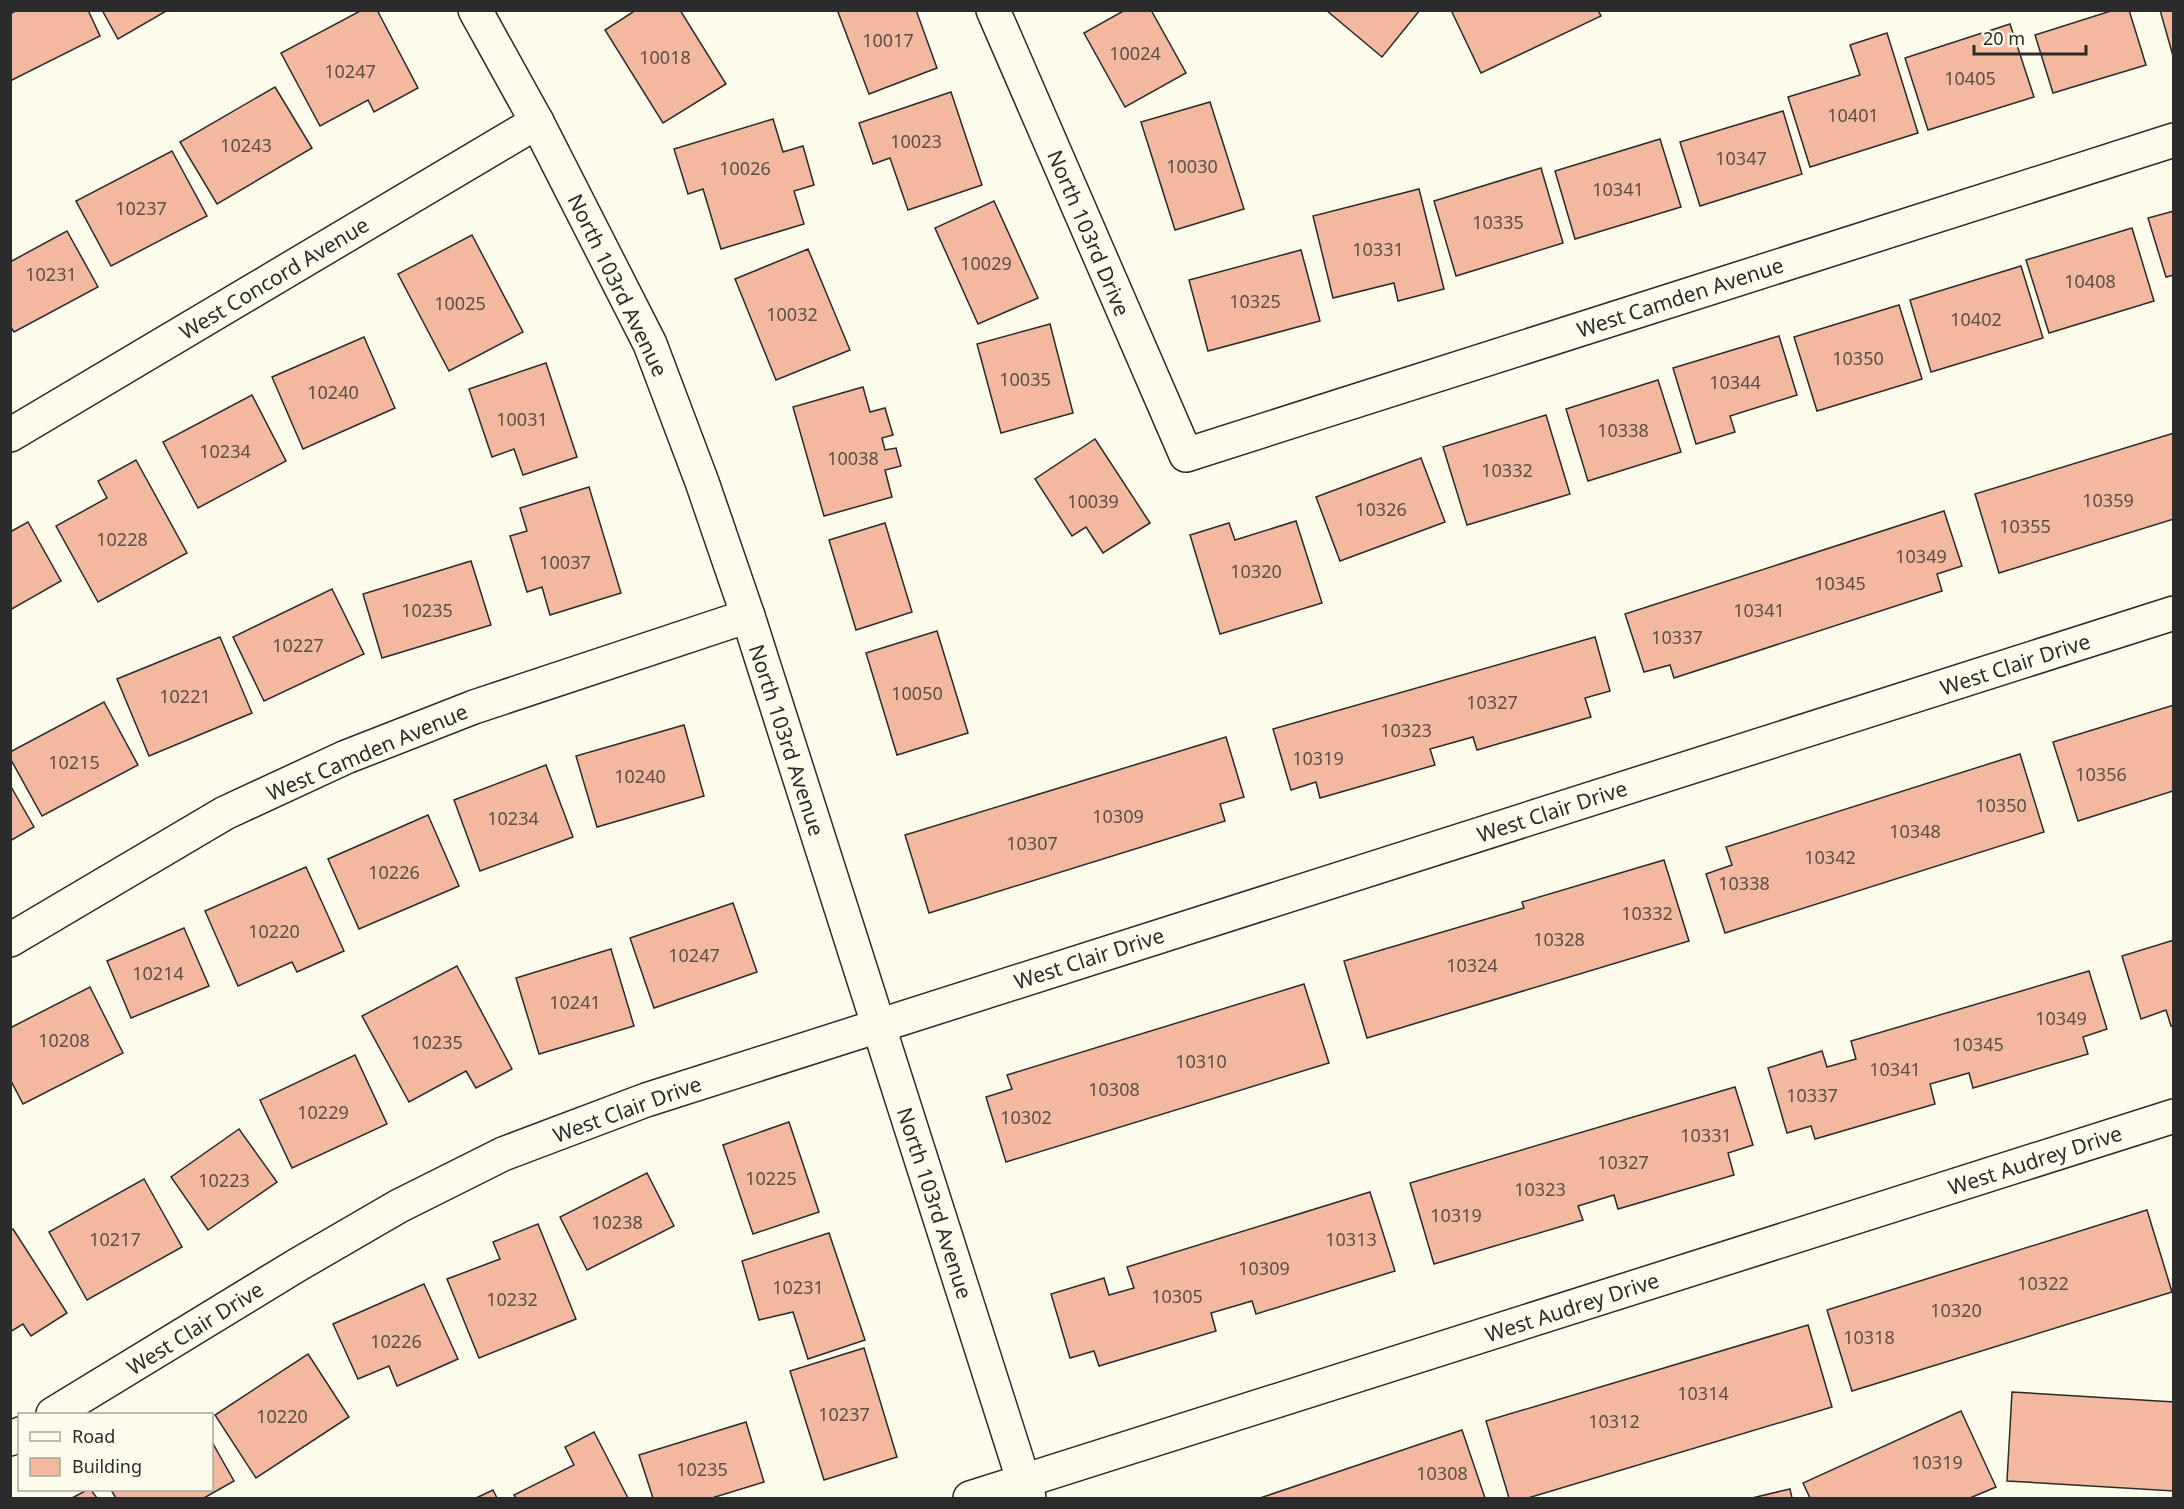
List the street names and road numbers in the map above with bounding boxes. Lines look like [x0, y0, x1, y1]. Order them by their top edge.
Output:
street label: North 103rd Drive [1041, 146, 1137, 320]
street label: North 103rd Avenue [562, 189, 674, 381]
street label: West Concord Avenue [174, 210, 374, 346]
street label: West Camden Avenue [1573, 250, 1787, 344]
street label: West Clair Drive [1936, 627, 2094, 701]
street label: North 103rd Avenue [743, 641, 831, 839]
street label: West Camden Avenue [262, 697, 472, 807]
street label: West Clair Drive [1473, 774, 1631, 848]
street label: West Clair Drive [1010, 921, 1168, 995]
street label: West Clair Drive [549, 1069, 705, 1149]
street label: North 103rd Avenue [891, 1104, 979, 1302]
street label: West Audrey Drive [1945, 1119, 2125, 1201]
street label: West Audrey Drive [1482, 1266, 1662, 1348]
street label: West Clair Drive [121, 1275, 269, 1381]

